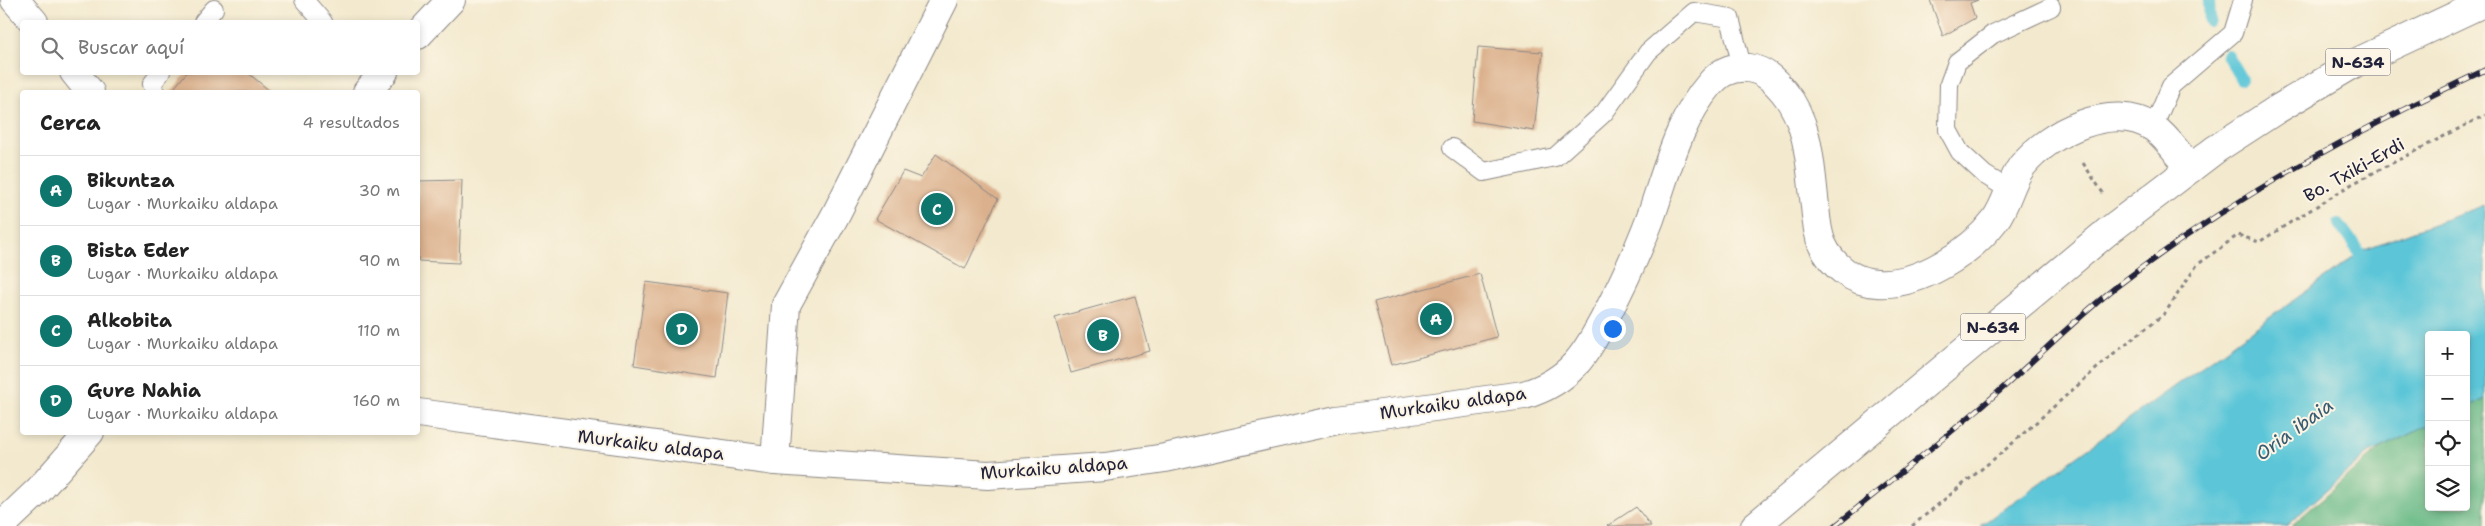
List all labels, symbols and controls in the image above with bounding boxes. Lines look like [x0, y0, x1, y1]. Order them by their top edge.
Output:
search box [20, 20, 420, 75]
icon: search [38, 34, 66, 62]
text: Buscar aquí [78, 35, 184, 60]
road number: N-634 [2326, 48, 2390, 76]
text: Cerca [40, 109, 101, 137]
text: 4 resultados [302, 112, 400, 133]
street label: Bo. Txiki-Erdi [2299, 132, 2409, 208]
text: Bikuntza [87, 168, 174, 193]
text: A [50, 180, 62, 201]
text: 30 m [359, 180, 400, 201]
pin: C [921, 190, 953, 228]
text: Lugar · Murkaiku aldapa [87, 193, 278, 214]
text: Bista Eder [87, 238, 189, 263]
text: B [51, 250, 61, 271]
text: 90 m [359, 250, 400, 271]
text: Lugar · Murkaiku aldapa [87, 263, 278, 284]
pin: A [1420, 300, 1452, 338]
text: Alkobita [87, 308, 172, 333]
pin: D [666, 310, 698, 348]
road number: N-634 [1960, 314, 2026, 341]
pin: B [1087, 316, 1119, 354]
your location [1600, 316, 1626, 342]
text: C [51, 320, 61, 341]
text: 110 m [357, 320, 400, 341]
map controls [2425, 331, 2470, 511]
button: + [2425, 331, 2470, 376]
text: Lugar · Murkaiku aldapa [87, 333, 278, 354]
button: − [2425, 376, 2470, 421]
text: Gure Nahia [87, 378, 201, 403]
street label: Murkaiku aldapa [1378, 381, 1528, 425]
text: D [50, 390, 62, 411]
text: 160 m [353, 390, 400, 411]
water label: Oria ibaia [2250, 393, 2338, 466]
text: Lugar · Murkaiku aldapa [87, 403, 278, 424]
button: locate [2425, 421, 2470, 466]
street label: Murkaiku aldapa [576, 424, 726, 466]
street label: Murkaiku aldapa [980, 451, 1128, 485]
button: layers [2425, 466, 2470, 511]

